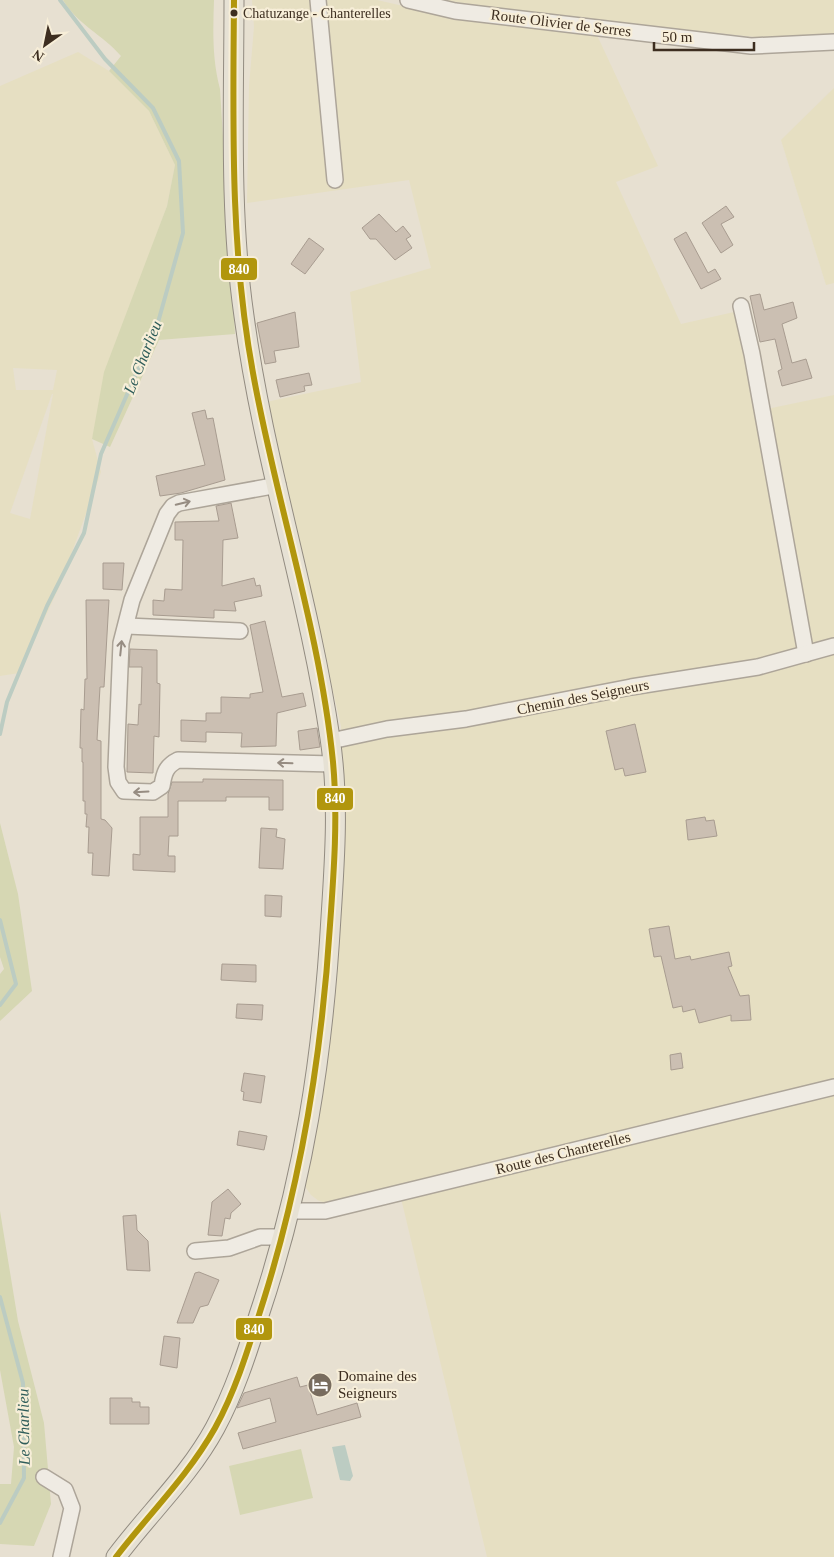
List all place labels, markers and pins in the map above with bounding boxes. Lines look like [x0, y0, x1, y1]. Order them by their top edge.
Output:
place label: Chatuzange - Chanterelles [243, 6, 391, 21]
marker: Chatuzange - Chanterelles [229, 8, 239, 18]
place label: Domaine des Seigneurs [338, 1368, 417, 1401]
hotel icon: Domaine des Seigneurs [307, 1372, 333, 1398]

